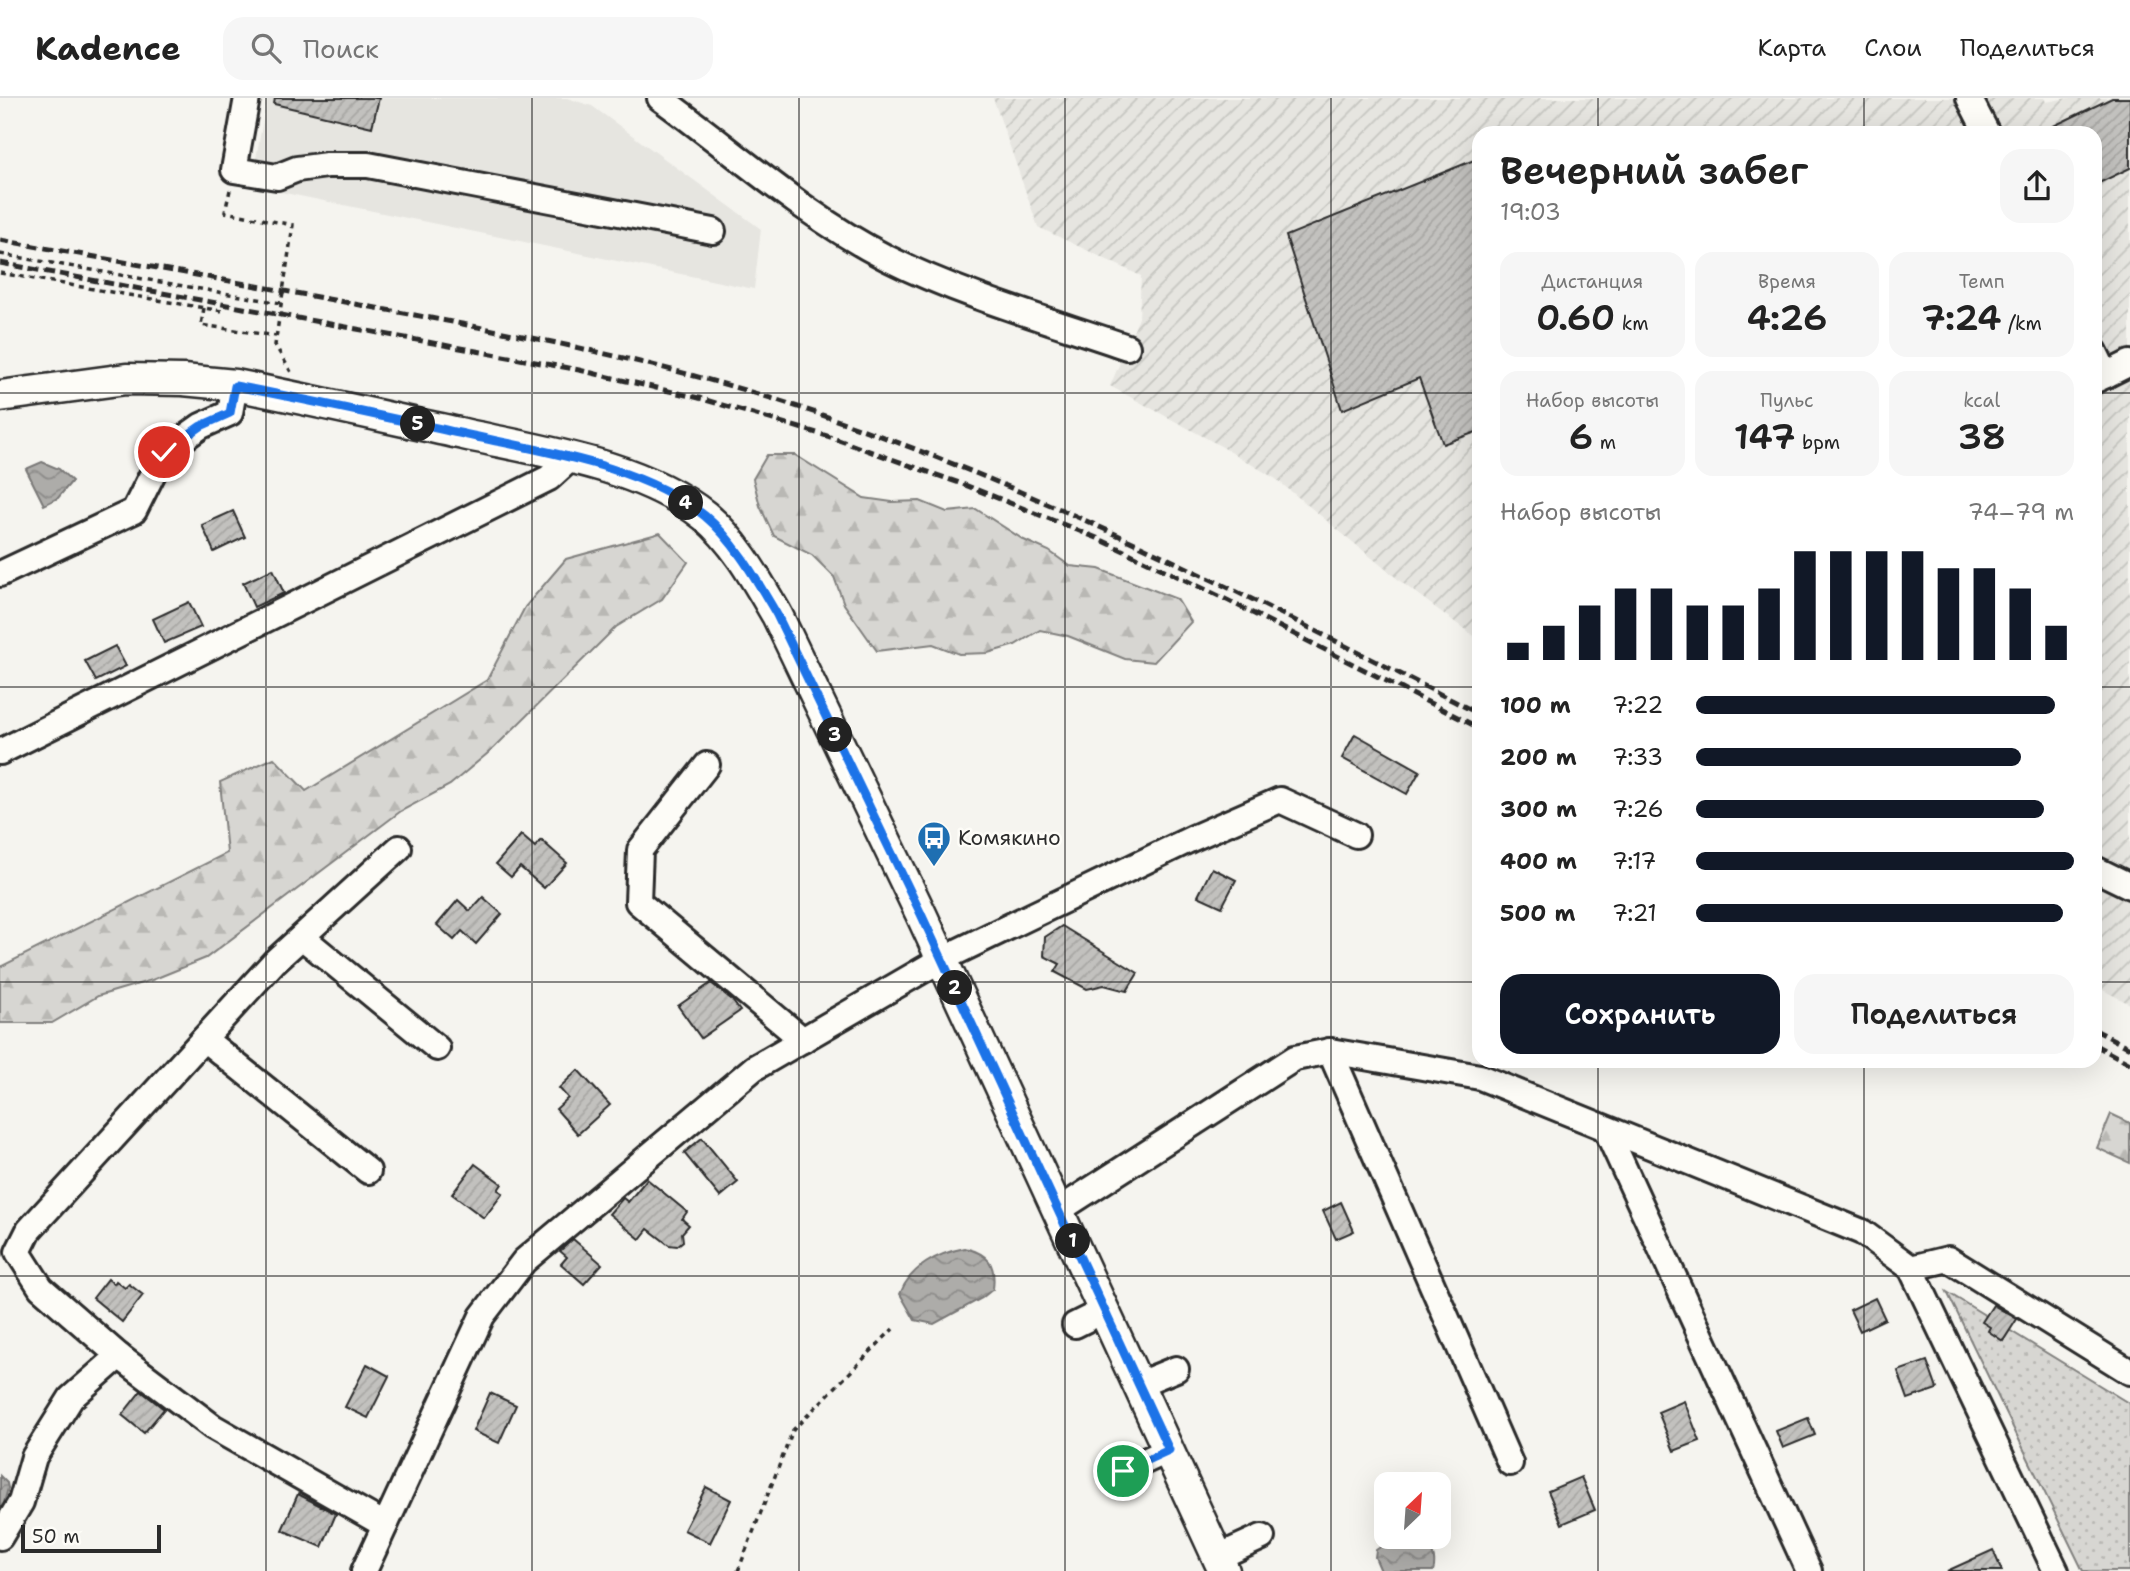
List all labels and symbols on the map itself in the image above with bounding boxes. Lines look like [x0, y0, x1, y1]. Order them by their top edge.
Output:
pin: 5 [400, 406, 436, 442]
pin [134, 422, 194, 482]
pin: 4 [668, 486, 704, 520]
pin: 3 [818, 718, 852, 752]
bus stop icon: Комякино [915, 819, 953, 868]
place label: Комякино [958, 824, 1061, 852]
pin: 2 [937, 970, 972, 1006]
pin: 1 [1056, 1224, 1090, 1258]
pin [1093, 1441, 1153, 1501]
north arrow [1374, 1472, 1451, 1549]
scale bar [21, 1522, 161, 1554]

